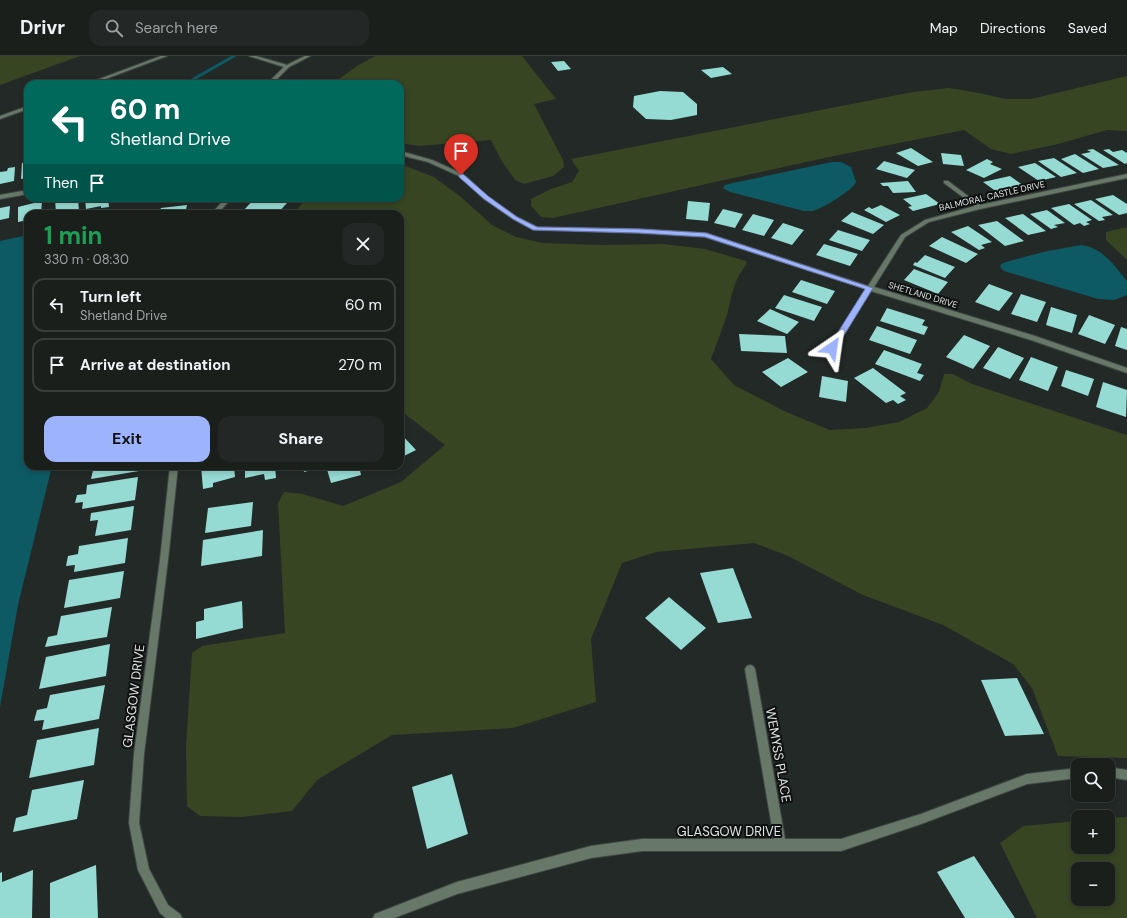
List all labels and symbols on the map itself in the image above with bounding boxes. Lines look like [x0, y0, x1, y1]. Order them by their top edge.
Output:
pin [444, 134, 478, 175]
street label: BALMORAL CASTLE DRIVE [938, 178, 1046, 214]
street label: SHETLAND DRIVE [887, 279, 959, 311]
position arrow [811, 327, 853, 369]
street label: GLASGOW DRIVE [119, 643, 148, 749]
street label: WEMYSS PLACE [762, 707, 795, 804]
street label: GLASGOW DRIVE [677, 823, 781, 840]

